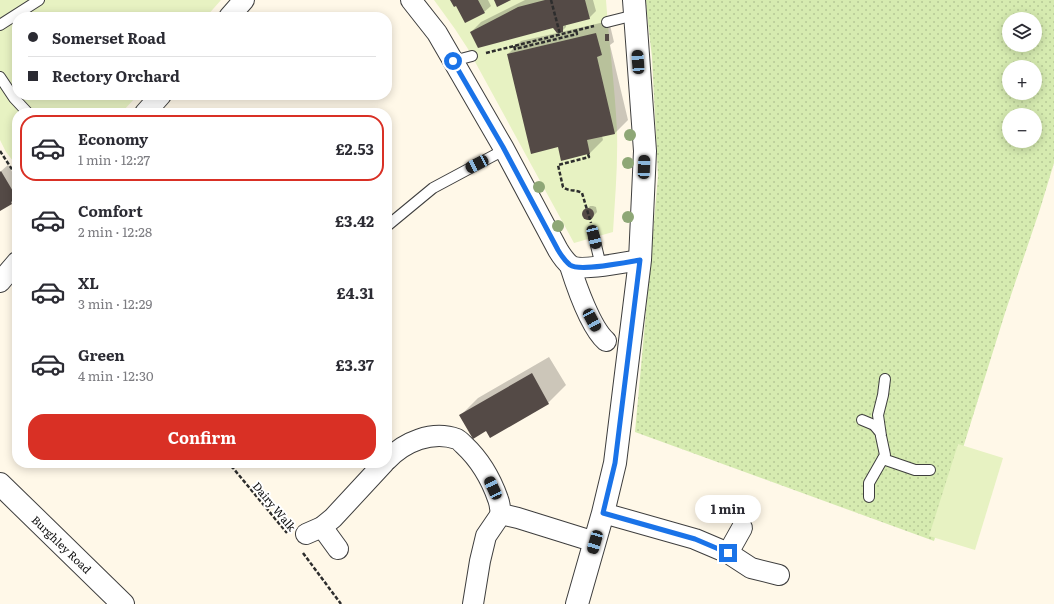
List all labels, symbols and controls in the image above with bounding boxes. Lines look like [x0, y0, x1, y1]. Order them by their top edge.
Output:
map controls [1002, 12, 1042, 148]
button: layers [1002, 12, 1042, 52]
text: Somerset Road [52, 26, 166, 49]
car [631, 50, 645, 74]
route start [444, 52, 462, 70]
button: + [1002, 60, 1042, 100]
text: Rectory Orchard [52, 64, 180, 87]
button: − [1002, 108, 1042, 148]
text: Economy [78, 127, 148, 150]
icon: car [30, 130, 66, 166]
text: £2.53 [336, 137, 374, 160]
text: 1 min · 12:27 [78, 150, 150, 169]
car [464, 153, 490, 175]
car [638, 155, 650, 179]
text: Comfort [78, 199, 143, 222]
icon: car [30, 202, 66, 238]
text: £3.42 [335, 209, 374, 232]
text: 2 min · 12:28 [78, 222, 152, 241]
car [585, 224, 603, 250]
text: XL [78, 271, 99, 294]
icon: car [30, 274, 66, 310]
text: £4.31 [336, 281, 374, 304]
text: 3 min · 12:29 [78, 294, 152, 313]
car [581, 307, 603, 333]
text: Green [78, 343, 125, 366]
icon: car [30, 346, 66, 382]
text: £3.37 [335, 353, 374, 376]
text: 4 min · 12:30 [78, 366, 153, 385]
button: Confirm [28, 414, 376, 460]
car [482, 475, 504, 501]
street label: Dairy Walk [250, 478, 301, 534]
callout: 1 min [695, 495, 761, 523]
text: 1 min [711, 499, 745, 518]
street label: Burghley Road [29, 511, 95, 577]
car [586, 529, 604, 555]
route end [719, 544, 737, 562]

